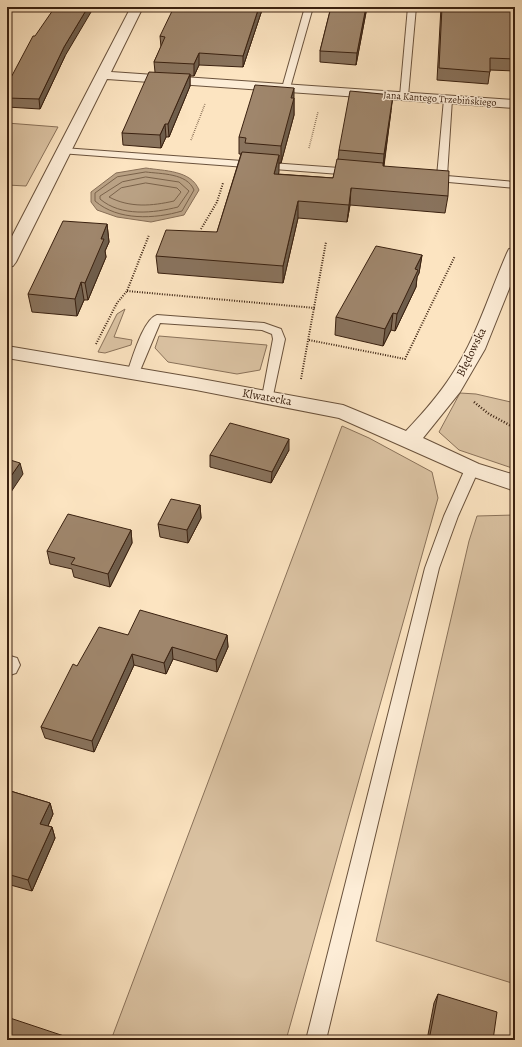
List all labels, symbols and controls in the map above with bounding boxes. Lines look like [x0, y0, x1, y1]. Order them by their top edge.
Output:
street label: Jana Kantego Trzebińskiego [383, 88, 497, 109]
street label: Błędowska [452, 324, 490, 379]
street label: Klwatecka [241, 385, 293, 409]

